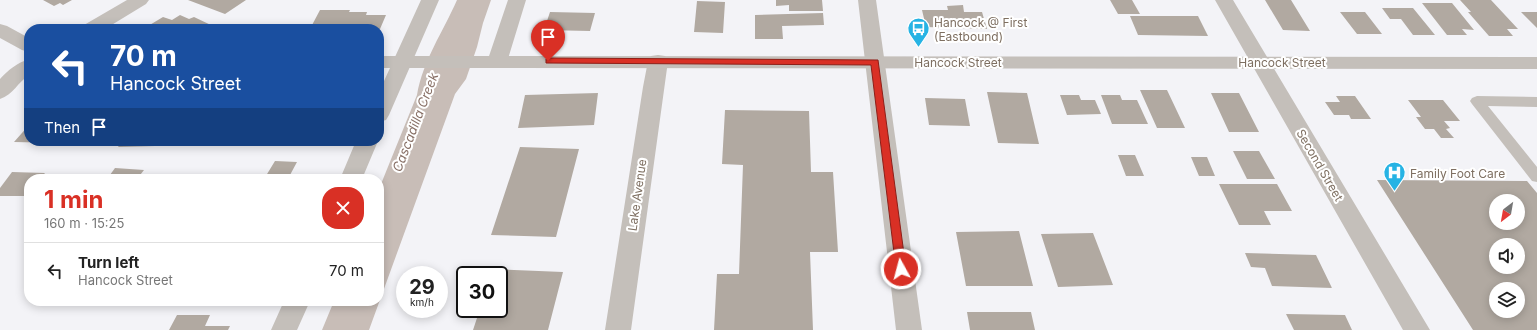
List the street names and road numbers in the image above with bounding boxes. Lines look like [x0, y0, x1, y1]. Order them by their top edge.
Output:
street label: Hancock Street [914, 55, 1002, 70]
street label: Hancock Street [1238, 55, 1326, 70]
street label: Second Street [1293, 126, 1347, 204]
street label: Lake Avenue [625, 158, 649, 232]

